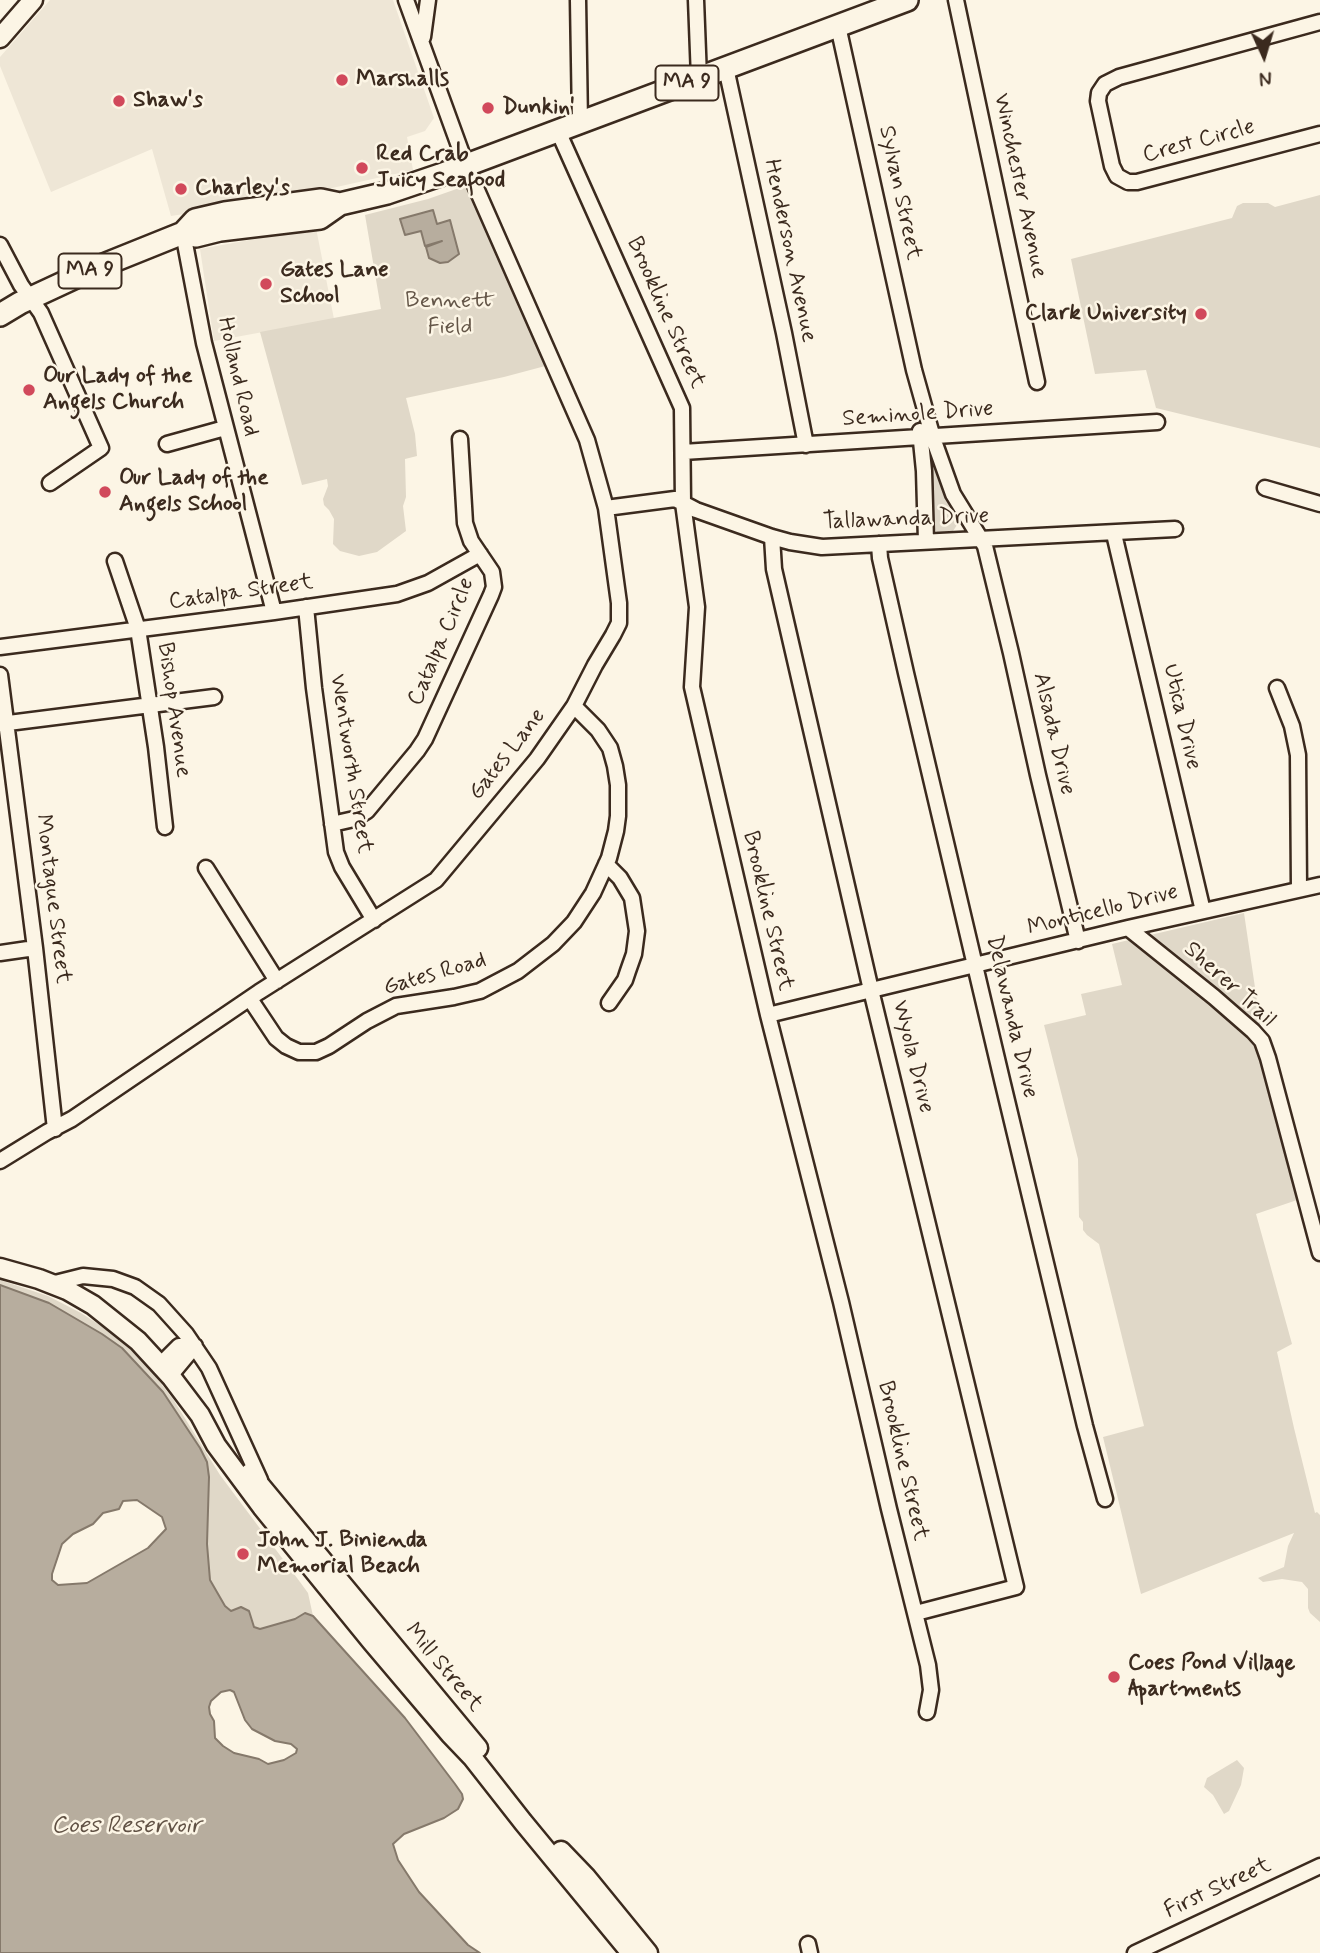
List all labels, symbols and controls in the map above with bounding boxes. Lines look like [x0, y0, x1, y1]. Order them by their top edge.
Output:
north arrow [1229, 21, 1299, 91]
text: N [1258, 65, 1273, 90]
place label: Marshalls [356, 66, 449, 94]
road number: MA 9 [656, 66, 718, 100]
marker: Marshalls [334, 72, 350, 88]
place label: Shaw's [133, 87, 203, 115]
street label: Winchester Avenue [986, 91, 1052, 281]
marker: Shaw's [111, 93, 127, 109]
place label: Dunkin' [502, 94, 575, 122]
marker: Dunkin' [480, 100, 496, 116]
street label: Crest Circle [1140, 114, 1258, 170]
street label: Sylvan Street [871, 123, 927, 263]
place label: Red Crab Juicy Seafood [376, 141, 505, 195]
street label: Henderson Avenue [756, 157, 822, 345]
marker: Red Crab Juicy Seafood [354, 160, 370, 176]
place label: Charley's [195, 175, 290, 203]
marker: Charley's [173, 181, 189, 197]
street label: Brookline Street [619, 233, 711, 393]
road number: MA 9 [58, 254, 122, 288]
place label: Gates Lane School [280, 257, 389, 311]
marker: Gates Lane School [258, 276, 274, 292]
park label: Bennett Field [405, 288, 495, 342]
place label: Clark University [1025, 300, 1187, 328]
marker: Clark University [1193, 306, 1209, 322]
street label: Holland Road [210, 315, 264, 439]
place label: Our Lady of the Angels Church [43, 363, 193, 417]
marker: Our Lady of the Angels Church [21, 382, 37, 398]
street label: Seminole Drive [842, 396, 994, 434]
place label: Our Lady of the Angels School [119, 465, 269, 519]
marker: Our Lady of the Angels School [97, 484, 113, 500]
street label: Tallawanda Drive [822, 503, 990, 537]
street label: Catalpa Street [167, 569, 315, 617]
street label: Catalpa Circle [403, 574, 481, 710]
street label: Bishop Avenue [150, 641, 196, 779]
street label: Utica Drive [1155, 661, 1207, 773]
street label: Alsada Drive [1026, 670, 1080, 798]
street label: Wentworth Street [322, 672, 378, 856]
street label: Gates Lane [464, 704, 552, 806]
street label: Montague Street [28, 813, 76, 985]
street label: Brookline Street [735, 829, 799, 993]
street label: Monticello Drive [1025, 879, 1181, 943]
street label: Delawanda Drive [979, 933, 1043, 1101]
street label: Sherer Trail [1177, 936, 1281, 1034]
street label: Gates Road [381, 947, 489, 1003]
street label: Wyola Drive [885, 998, 939, 1116]
street label: Brookline Street [870, 1379, 934, 1543]
place label: John J. Binienda Memorial Beach [257, 1527, 428, 1581]
marker: John J. Binienda Memorial Beach [235, 1546, 251, 1562]
street label: Mill Street [398, 1618, 488, 1718]
place label: Coes Pond Village Apartments [1128, 1650, 1295, 1704]
marker: Coes Pond Village Apartments [1106, 1669, 1122, 1685]
water label: Coes Reservoir [51, 1813, 201, 1841]
street label: First Street [1160, 1852, 1276, 1926]

